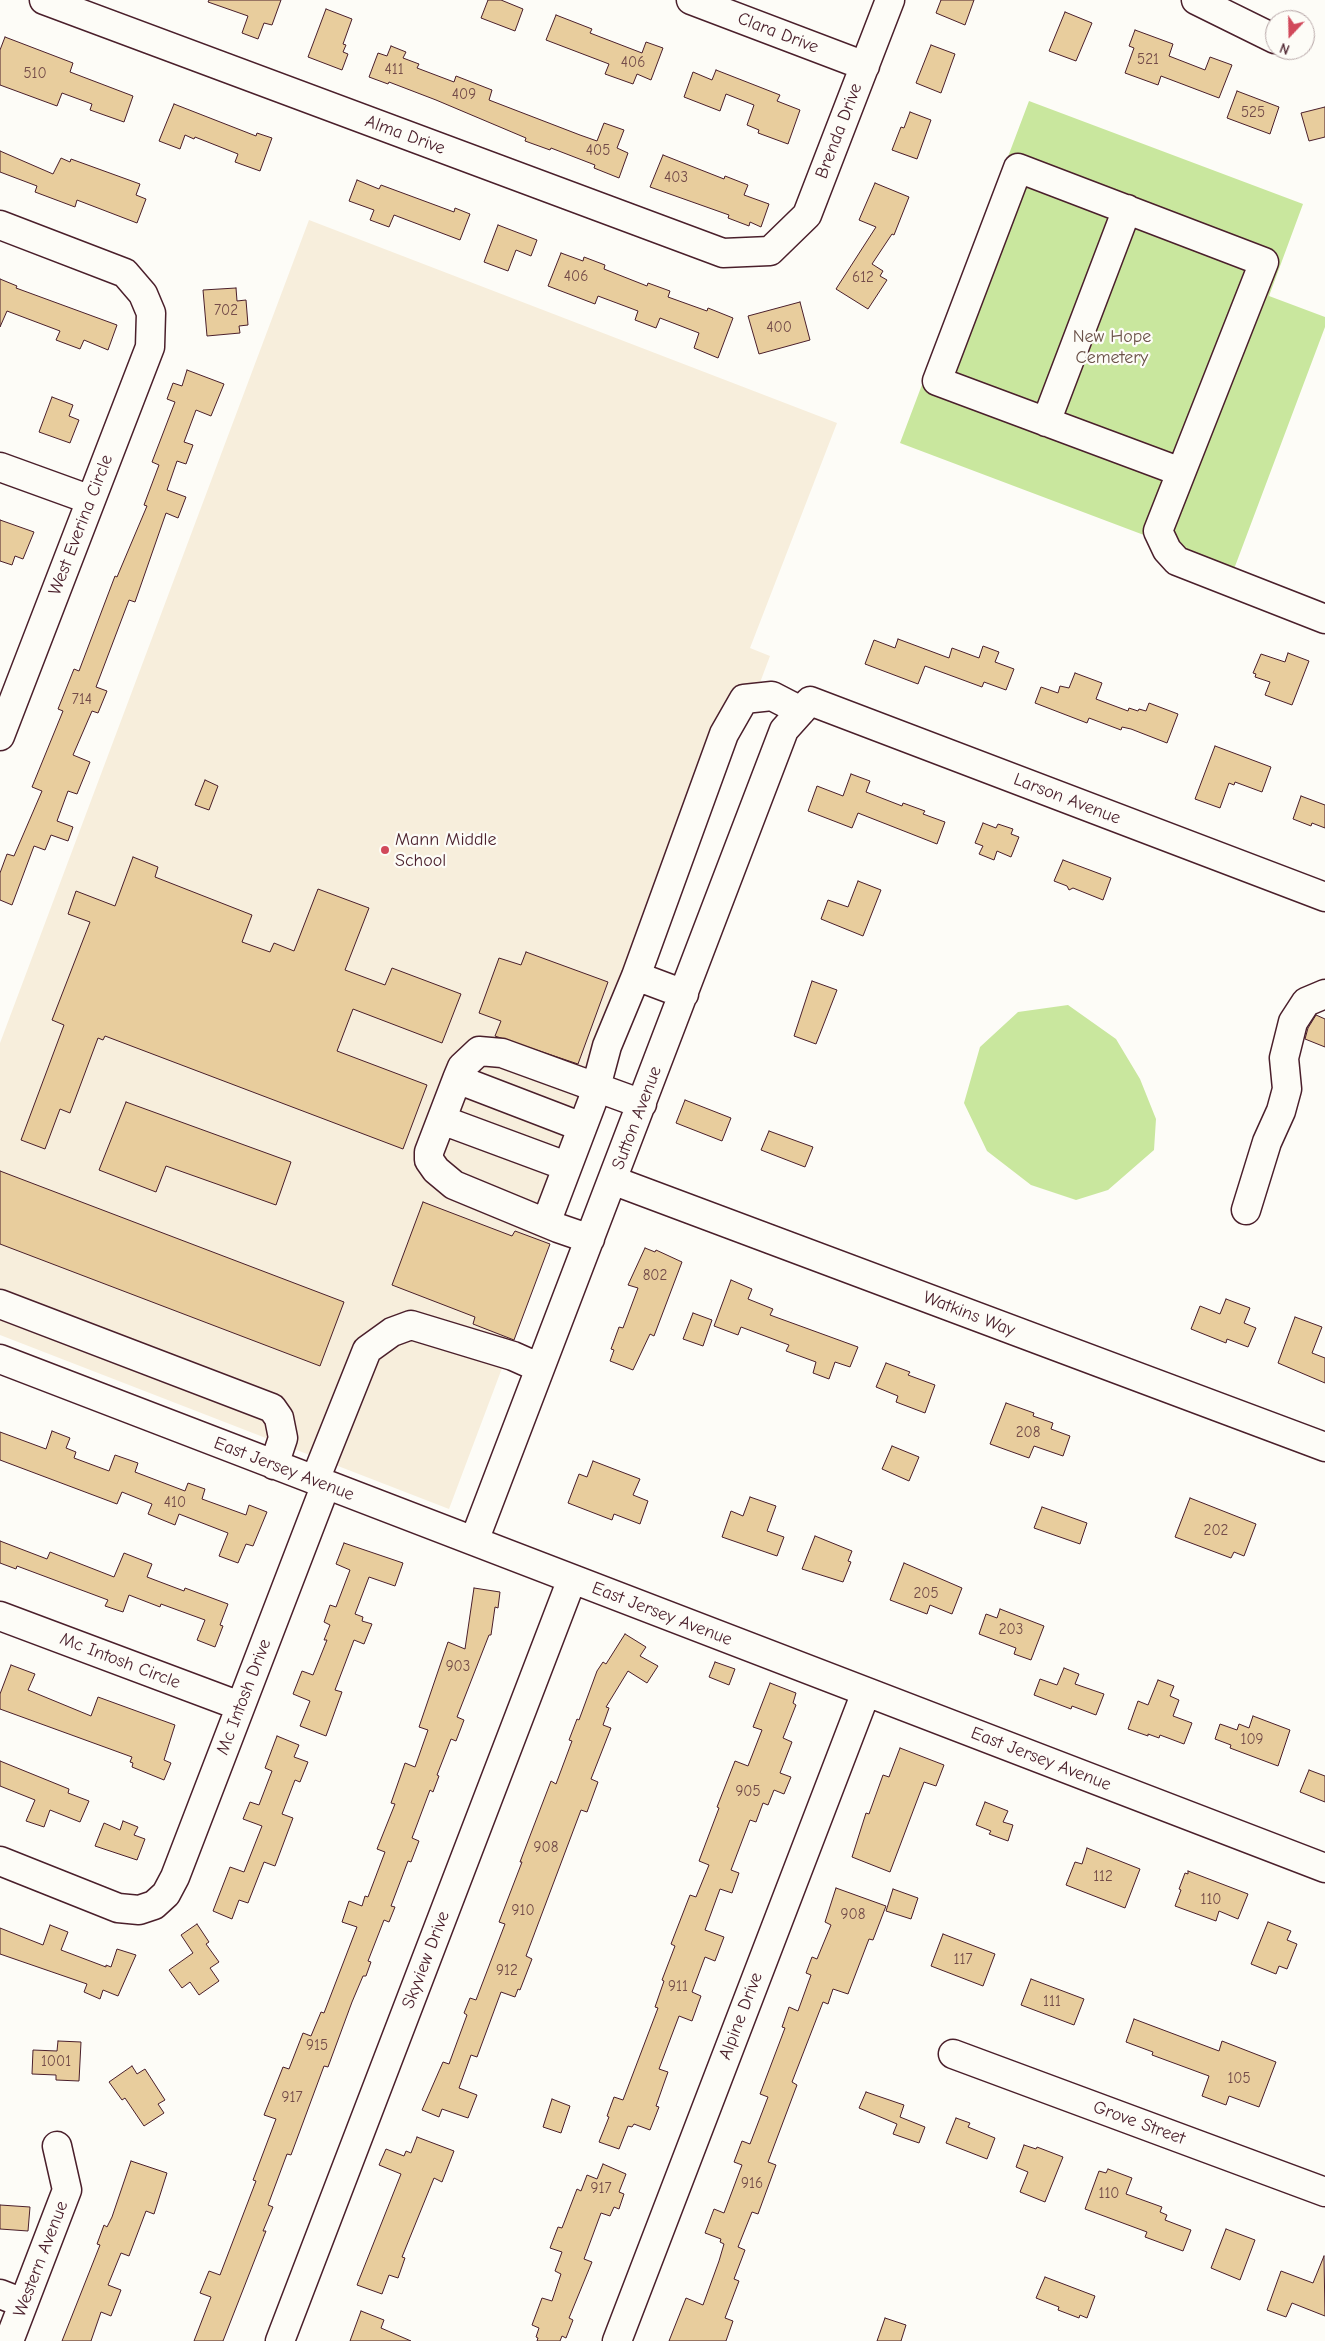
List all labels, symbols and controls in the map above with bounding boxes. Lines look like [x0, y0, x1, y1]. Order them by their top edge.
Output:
street label: Clara Drive [734, 8, 822, 58]
north arrow [1265, 10, 1315, 60]
text: N [1277, 39, 1292, 58]
house number: 521 [1137, 51, 1159, 69]
house number: 406 [621, 54, 645, 72]
house number: 411 [384, 61, 404, 79]
house number: 510 [23, 65, 47, 83]
street label: Brenda Drive [811, 80, 867, 182]
house number: 409 [452, 86, 476, 104]
house number: 525 [1241, 104, 1265, 122]
street label: Alma Drive [362, 111, 448, 159]
house number: 405 [586, 142, 610, 160]
house number: 403 [664, 169, 688, 187]
house number: 406 [564, 268, 588, 286]
house number: 612 [852, 269, 874, 287]
house number: 702 [214, 302, 238, 320]
house number: 400 [766, 319, 792, 337]
park label: New Hope Cemetery [1073, 326, 1151, 368]
street label: West Everina Circle [44, 452, 118, 598]
house number: 714 [72, 691, 92, 709]
street label: Larson Avenue [1010, 769, 1124, 829]
place label: Mann Middle School [395, 829, 497, 872]
marker: Mann Middle School [379, 844, 391, 856]
street label: Sutton Avenue [607, 1063, 667, 1173]
house number: 802 [643, 1267, 667, 1285]
street label: Watkins Way [920, 1287, 1018, 1341]
house number: 208 [1016, 1424, 1040, 1442]
street label: East Jersey Avenue [211, 1432, 357, 1506]
house number: 410 [164, 1494, 186, 1512]
house number: 202 [1204, 1522, 1228, 1540]
street label: East Jersey Avenue [589, 1577, 735, 1651]
house number: 205 [913, 1585, 939, 1603]
house number: 203 [999, 1621, 1023, 1639]
street label: Mc Intosh Circle [57, 1628, 183, 1694]
street label: Mc Intosh Drive [212, 1636, 276, 1758]
house number: 903 [446, 1658, 470, 1676]
street label: East Jersey Avenue [968, 1722, 1114, 1796]
house number: 109 [1240, 1731, 1264, 1749]
house number: 905 [735, 1783, 761, 1801]
house number: 908 [534, 1839, 558, 1857]
house number: 112 [1093, 1868, 1113, 1886]
house number: 110 [1200, 1891, 1222, 1909]
house number: 910 [511, 1902, 535, 1920]
house number: 908 [841, 1906, 865, 1924]
street label: Skyview Drive [397, 1908, 455, 2012]
house number: 117 [954, 1951, 972, 1969]
house number: 912 [496, 1962, 518, 1980]
street label: Alpine Drive [714, 1969, 768, 2063]
house number: 911 [668, 1978, 688, 1996]
house number: 111 [1043, 1993, 1061, 2011]
house number: 915 [306, 2037, 328, 2055]
house number: 1001 [41, 2053, 71, 2071]
house number: 105 [1227, 2070, 1251, 2088]
house number: 917 [282, 2089, 302, 2107]
street label: Grove Street [1090, 2096, 1188, 2150]
house number: 916 [741, 2175, 763, 2193]
house number: 917 [591, 2180, 611, 2198]
house number: 110 [1098, 2185, 1120, 2203]
street label: Western Avenue [9, 2198, 73, 2320]

